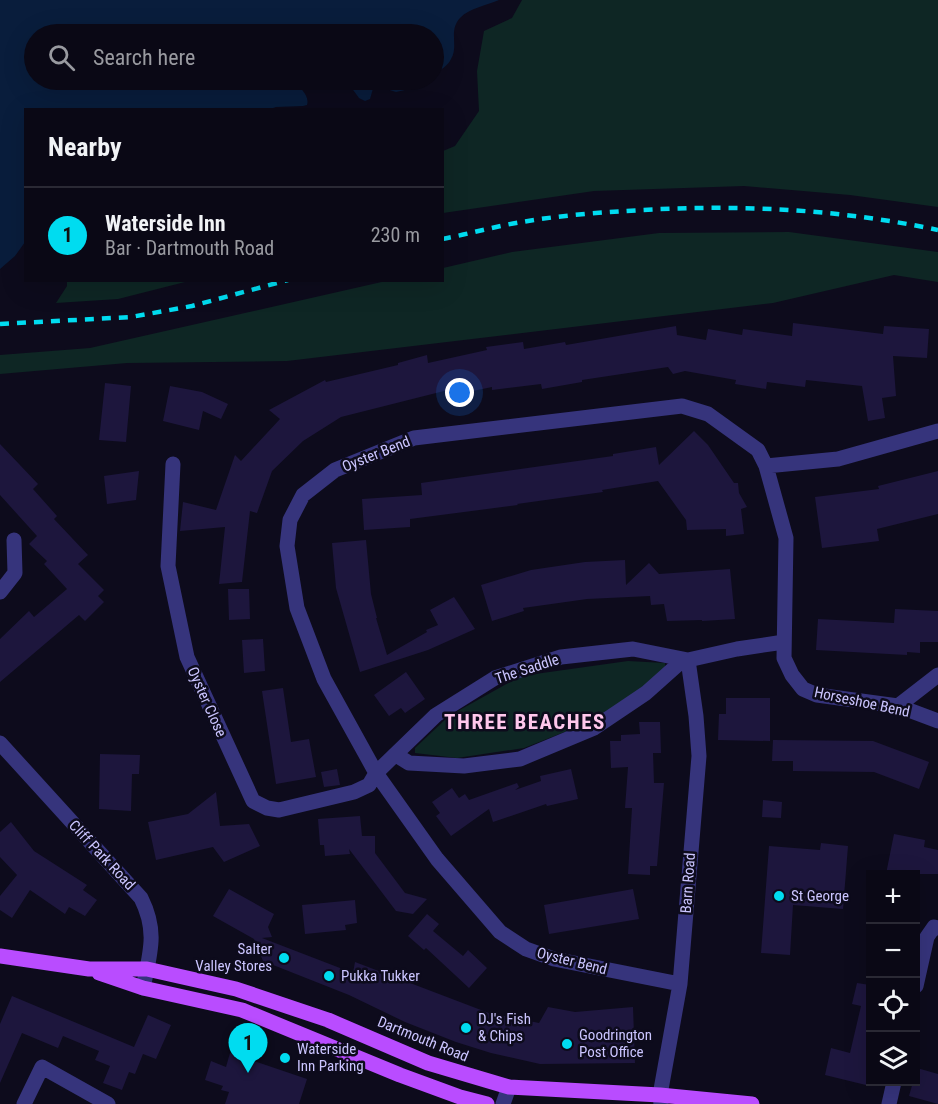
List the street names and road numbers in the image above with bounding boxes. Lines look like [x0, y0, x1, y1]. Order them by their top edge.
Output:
street label: Oyster Bend [339, 432, 413, 476]
street label: The Saddle [493, 650, 561, 688]
street label: Oyster Close [184, 664, 230, 740]
street label: Horseshoe Bend [813, 683, 911, 721]
street label: Cliff Park Road [65, 816, 139, 894]
street label: Barn Road [677, 852, 699, 914]
street label: Oyster Bend [535, 944, 609, 978]
street label: Dartmouth Road [375, 1013, 471, 1065]

